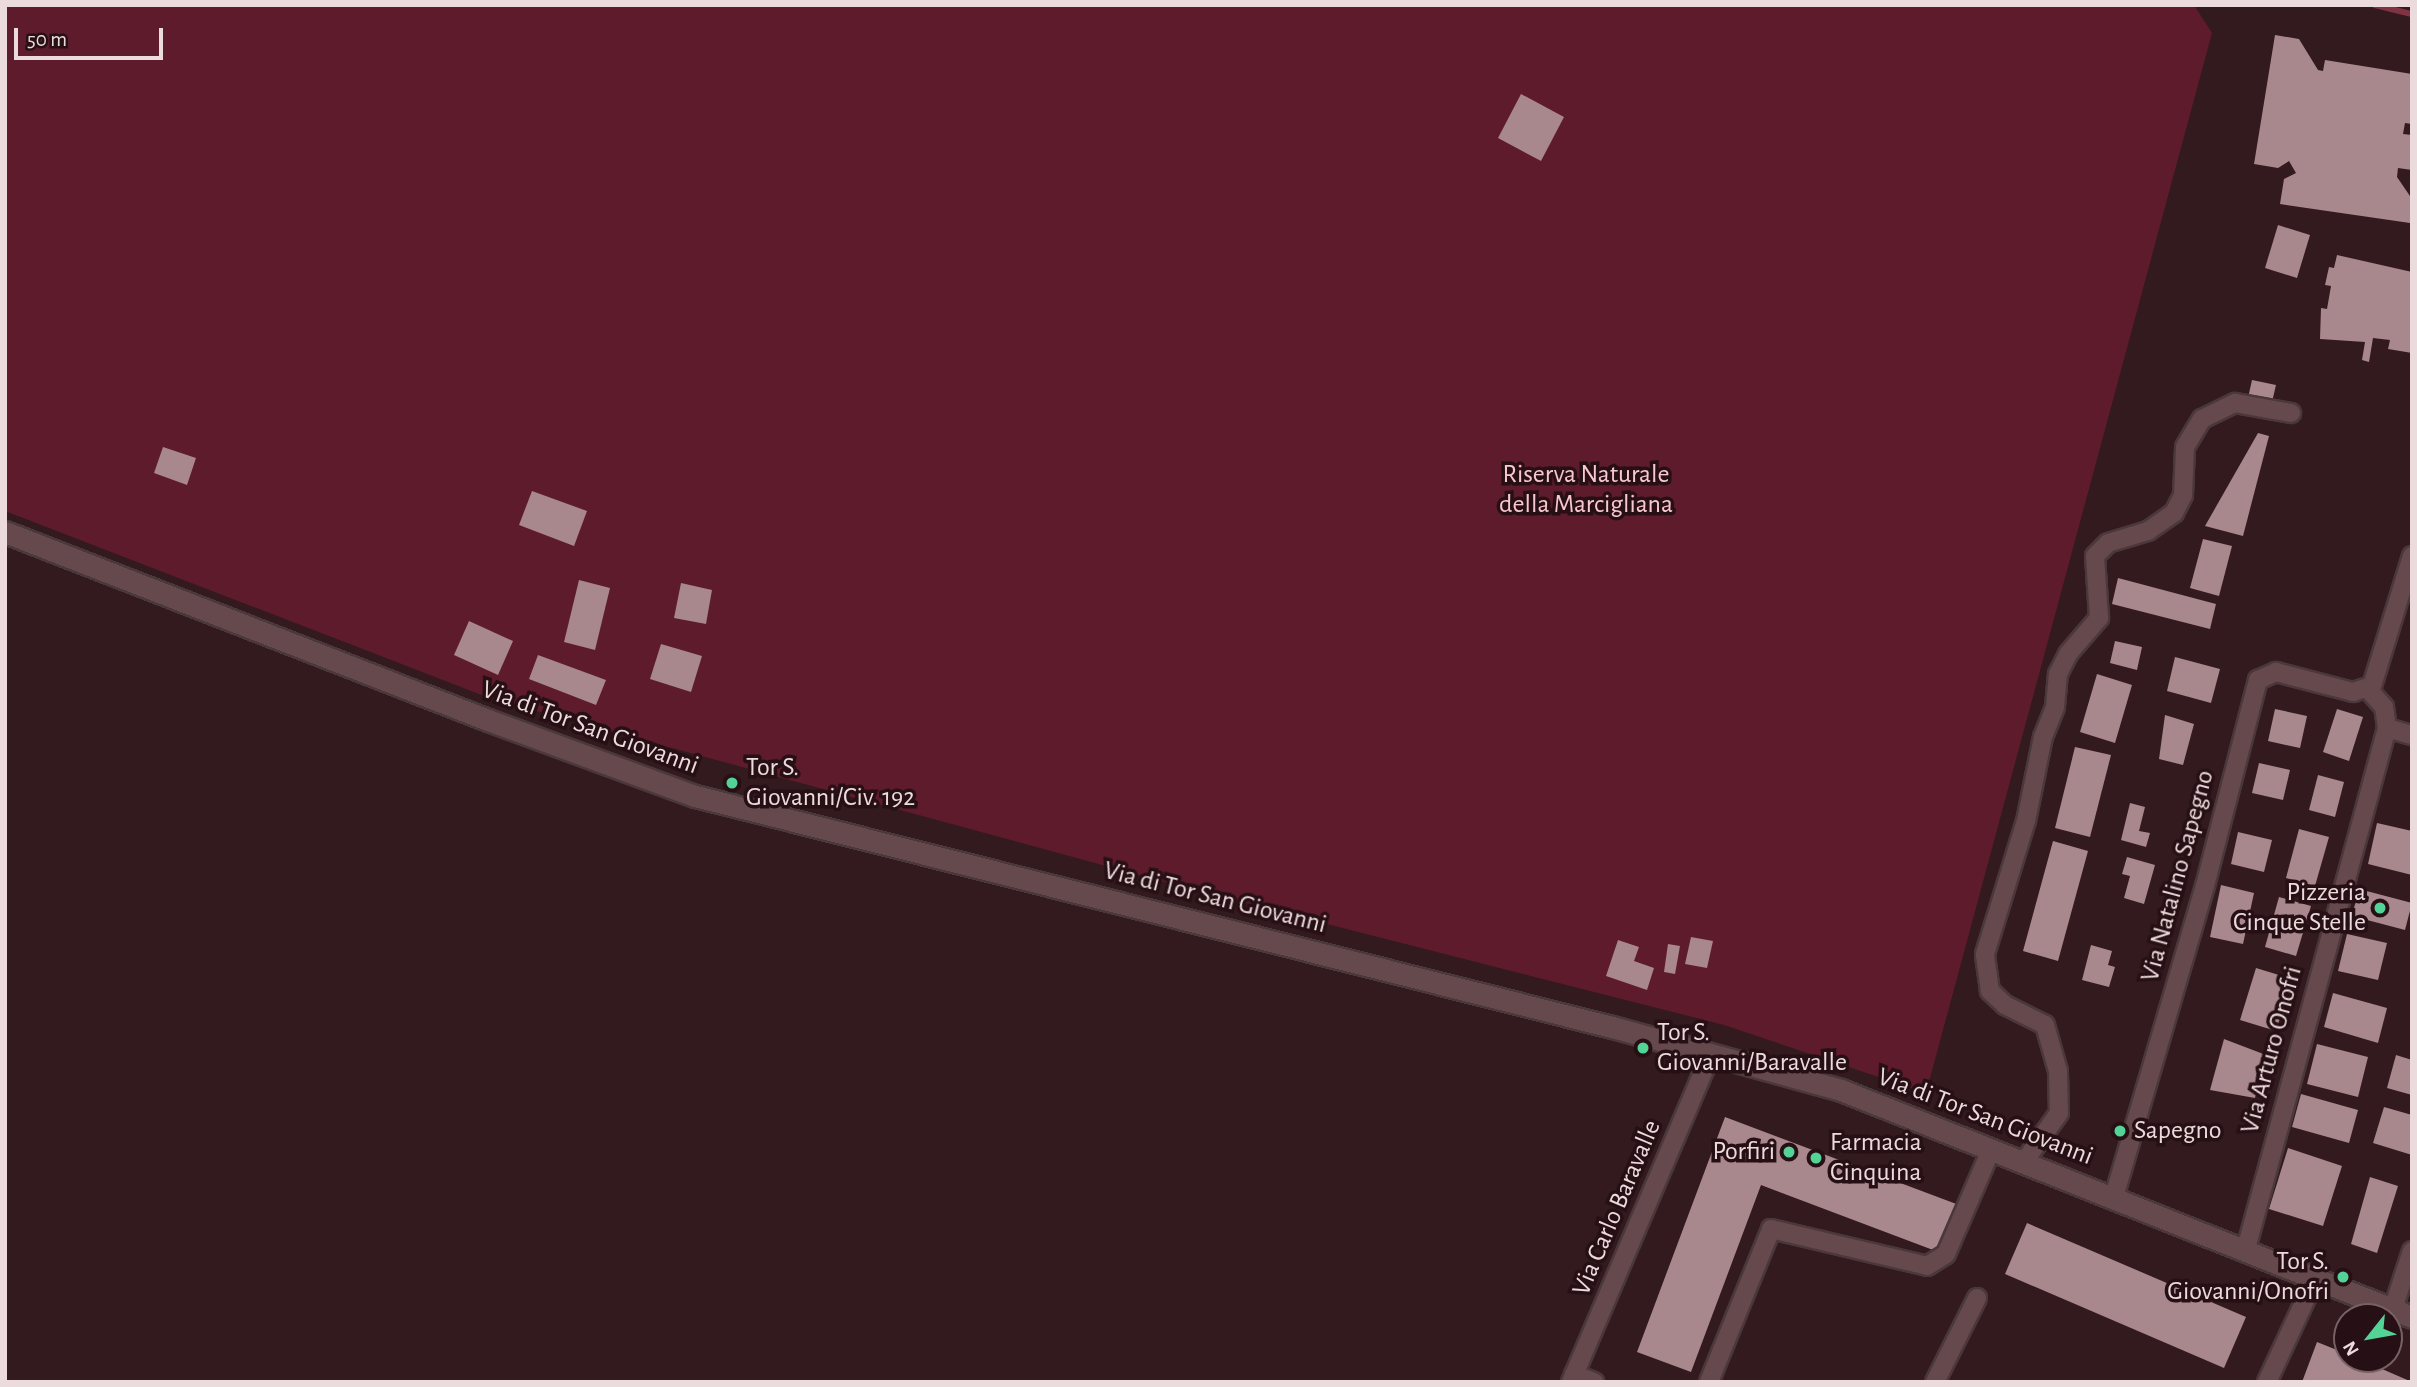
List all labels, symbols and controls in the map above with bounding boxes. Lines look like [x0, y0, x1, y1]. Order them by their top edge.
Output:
scale bar [18, 14, 166, 58]
text: 50 m [27, 29, 67, 50]
park label: Riserva Naturale della Marcigliana [1499, 459, 1673, 520]
street label: Via di Tor San Giovanni [477, 674, 703, 782]
place label: Tor S. Giovanni/Civ. 192 [746, 752, 915, 814]
street label: Via Natalino Sapegno [2135, 767, 2221, 985]
marker: Tor S. Giovanni/Civ. 192 [724, 775, 740, 791]
street label: Via di Tor San Giovanni [1101, 855, 1329, 941]
place label: Pizzeria Cinque Stelle [2233, 877, 2366, 938]
marker: Pizzeria Cinque Stelle [2372, 900, 2388, 916]
street label: Via Arturo Onofri [2235, 963, 2309, 1137]
place label: Tor S. Giovanni/Baravalle [1657, 1017, 1847, 1078]
marker: Tor S. Giovanni/Baravalle [1635, 1040, 1651, 1056]
street label: Via di Tor San Giovanni [1873, 1062, 2097, 1172]
place label: Sapegno [2134, 1115, 2222, 1147]
street label: Via Carlo Baravalle [1566, 1116, 1668, 1300]
marker: Sapegno [2112, 1123, 2128, 1139]
place label: Farmacia Cinquina [1830, 1127, 1922, 1188]
place label: Porfiri [1713, 1136, 1775, 1168]
marker: Porfiri [1781, 1144, 1797, 1160]
marker: Farmacia Cinquina [1808, 1150, 1824, 1166]
place label: Tor S. Giovanni/Onofri [2167, 1246, 2329, 1308]
marker: Tor S. Giovanni/Onofri [2335, 1269, 2351, 1285]
north arrow [2333, 1303, 2403, 1373]
text: N [2340, 1337, 2363, 1359]

